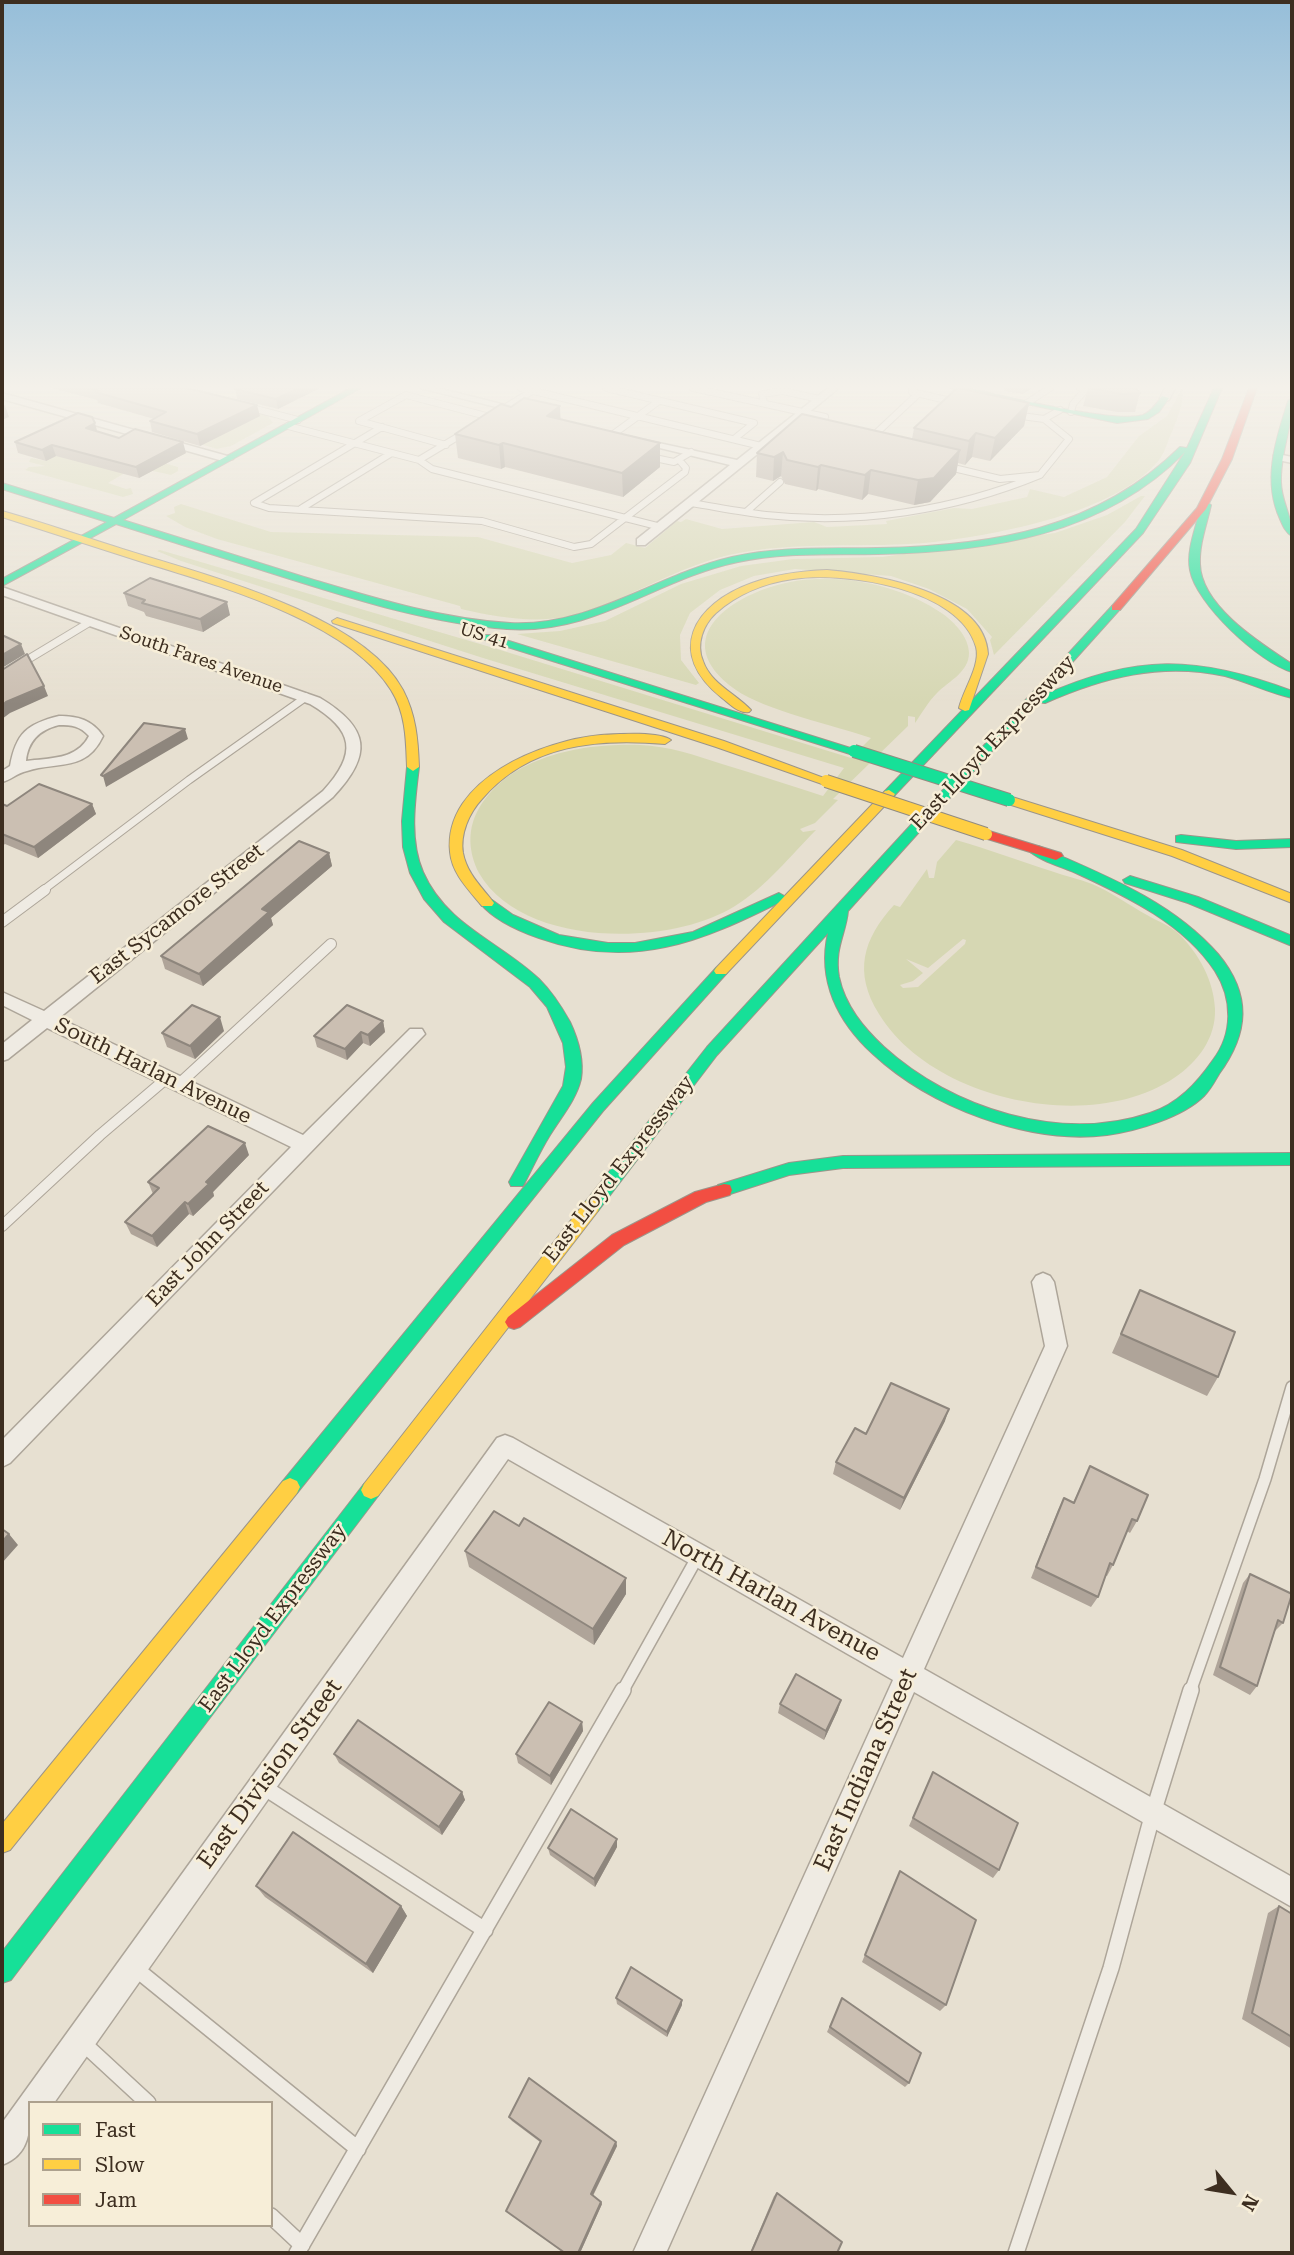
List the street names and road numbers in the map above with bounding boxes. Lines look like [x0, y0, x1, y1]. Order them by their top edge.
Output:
street label: US 41 [457, 618, 511, 654]
street label: South Fares Avenue [117, 622, 285, 698]
street label: East Lloyd Expressway [905, 650, 1081, 836]
street label: East Sycamore Street [85, 838, 269, 990]
street label: South Harlan Avenue [51, 1012, 255, 1130]
street label: East Lloyd Expressway [538, 1071, 700, 1267]
street label: East John Street [142, 1176, 274, 1312]
street label: East Lloyd Expressway [194, 1519, 352, 1717]
street label: North Harlan Avenue [657, 1524, 885, 1668]
street label: East Indiana Street [808, 1664, 924, 1876]
street label: East Division Street [192, 1674, 348, 1874]

